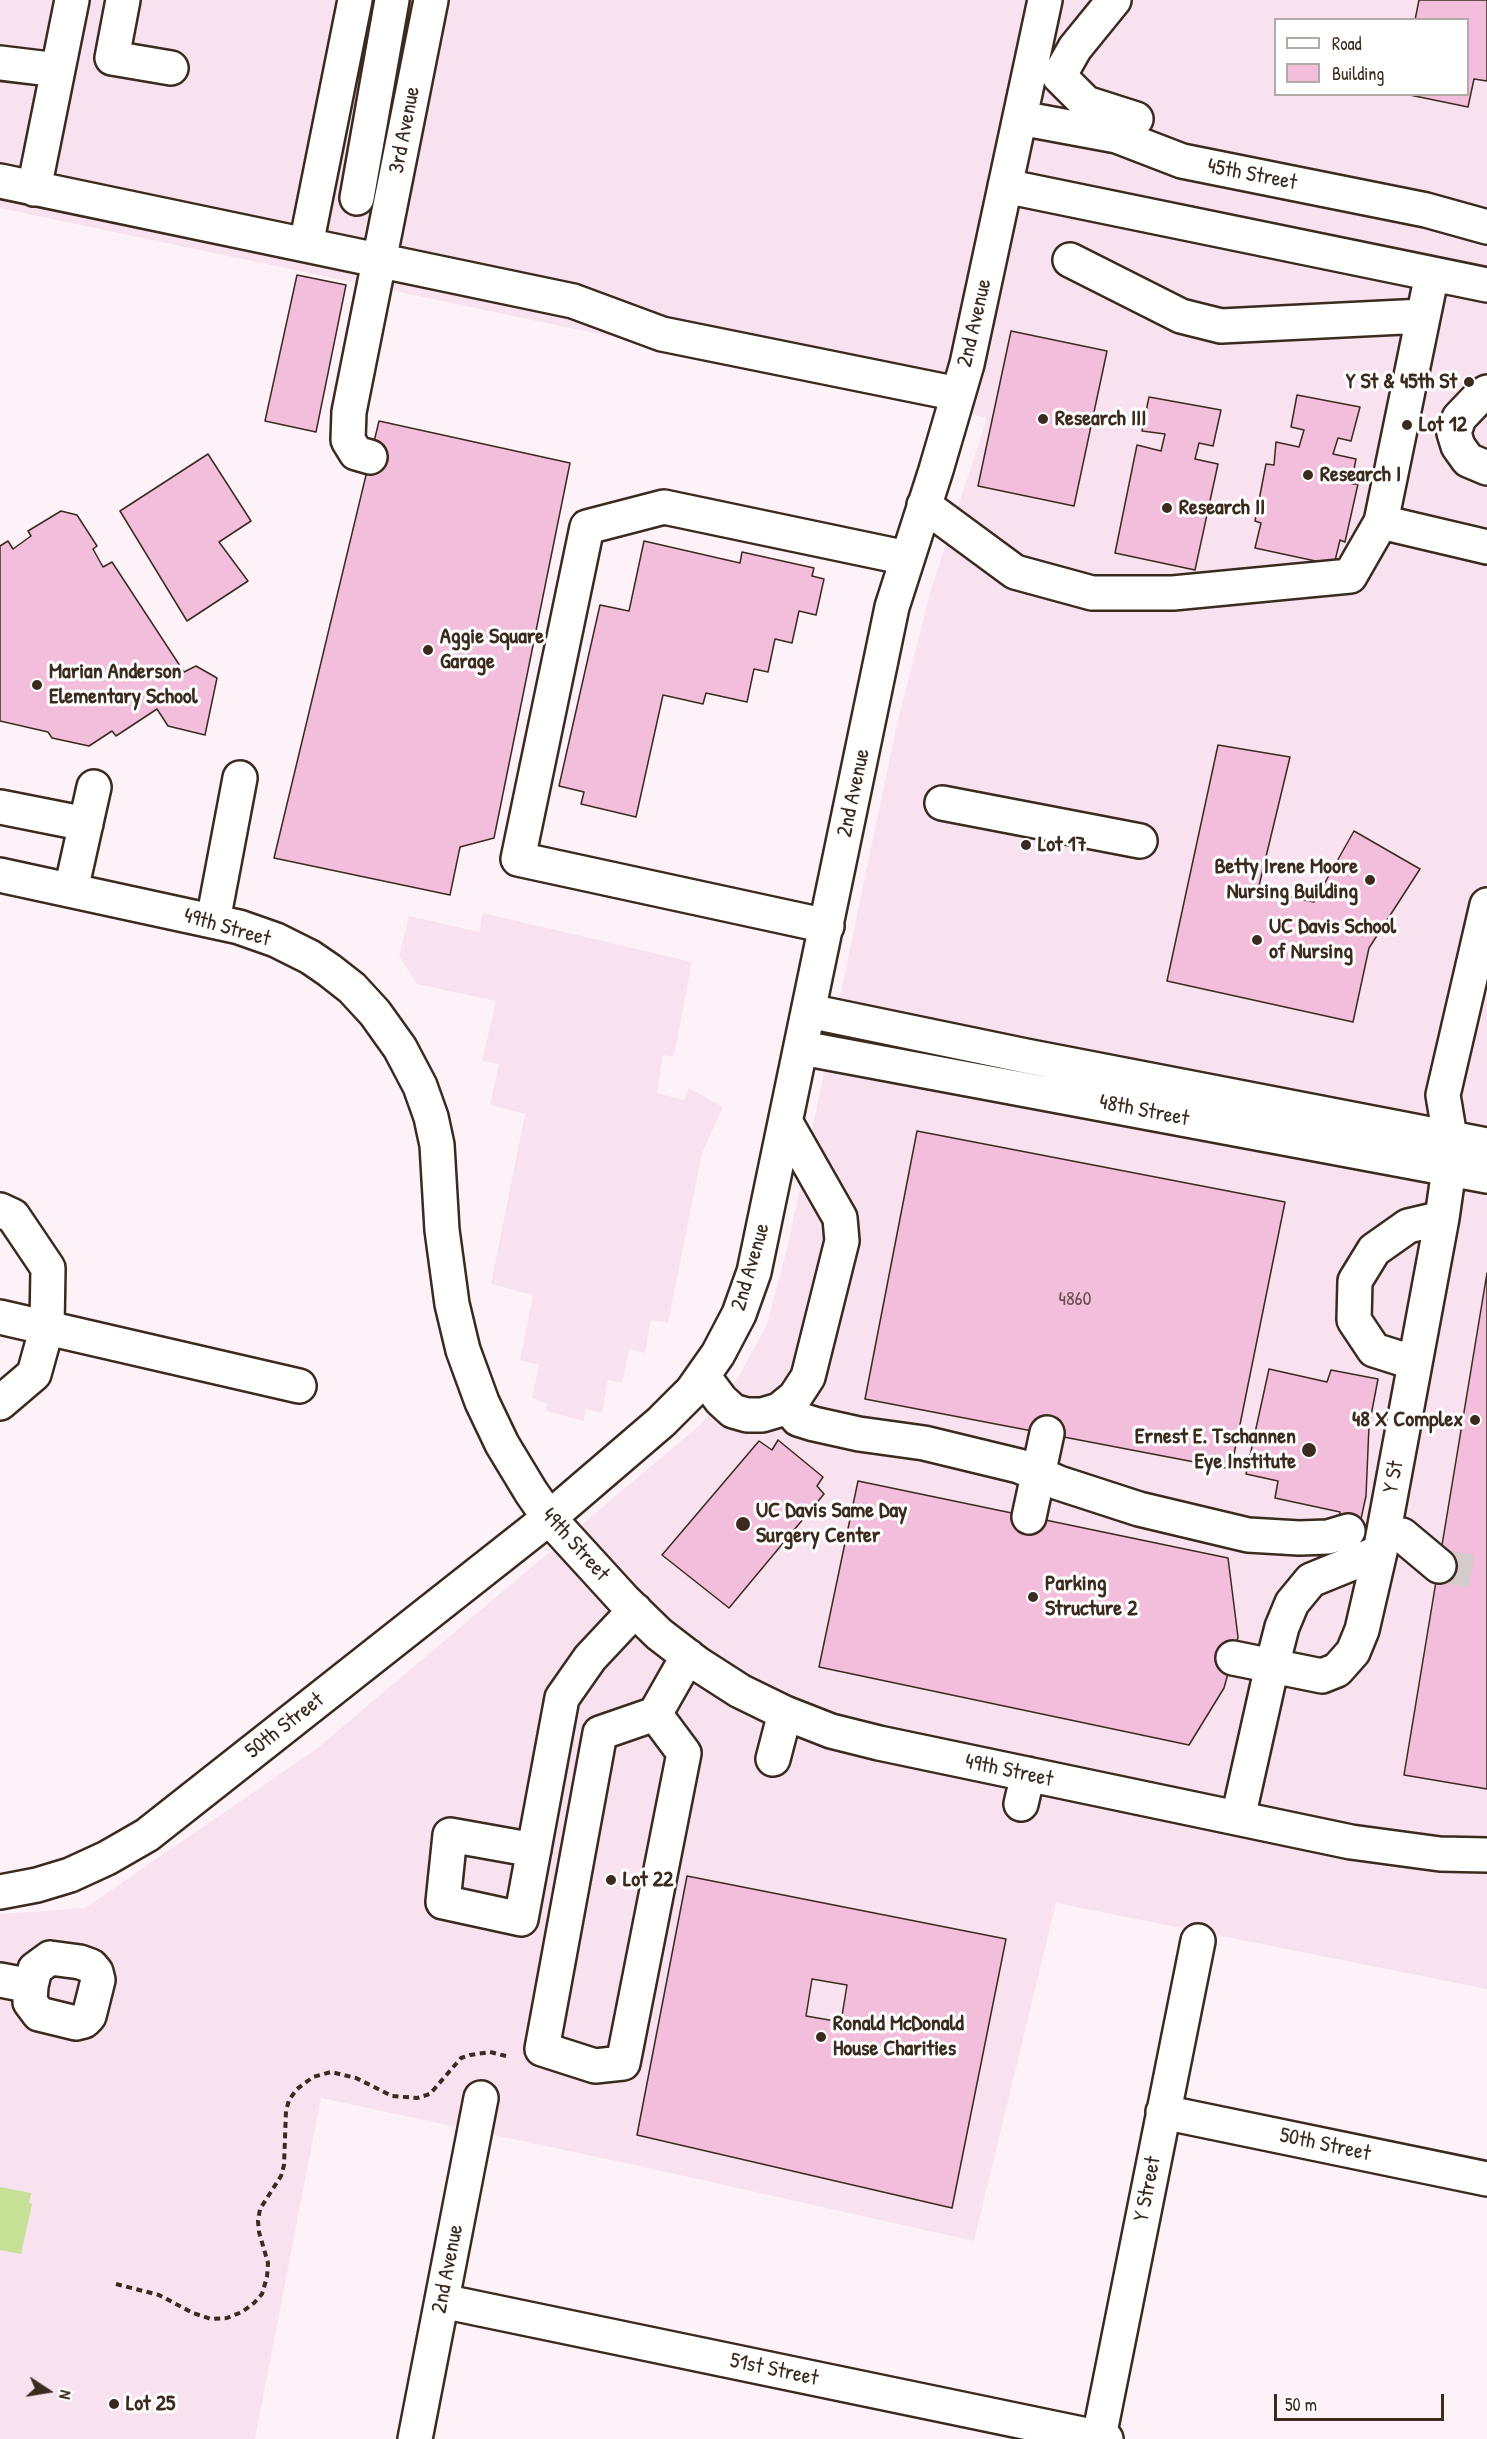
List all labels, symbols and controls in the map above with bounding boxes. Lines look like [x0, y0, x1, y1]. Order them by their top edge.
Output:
legend [1274, 18, 1469, 96]
text: Road [1332, 31, 1362, 56]
text: Building [1332, 61, 1384, 86]
street label: 3rd Avenue [384, 84, 426, 176]
street label: 45th Street [1205, 153, 1299, 197]
street label: 2nd Avenue [952, 276, 998, 370]
place label: Y St & 45th St [1346, 369, 1457, 395]
marker: Y St & 45th St [1462, 375, 1476, 389]
place label: Research III [1055, 406, 1146, 432]
marker: Research III [1036, 412, 1050, 426]
place label: Lot 12 [1419, 412, 1467, 438]
marker: Lot 12 [1400, 418, 1414, 432]
place label: Research I [1320, 462, 1401, 488]
marker: Research I [1301, 468, 1315, 482]
place label: Research II [1179, 495, 1265, 521]
marker: Research II [1160, 501, 1174, 515]
place label: Aggie Square Garage [440, 624, 544, 676]
marker: Aggie Square Garage [421, 643, 435, 657]
place label: Marian Anderson Elementary School [49, 659, 197, 710]
marker: Marian Anderson Elementary School [30, 678, 44, 692]
street label: 2nd Avenue [832, 746, 876, 840]
place label: Lot 17 [1038, 832, 1087, 858]
marker: Lot 17 [1019, 838, 1033, 852]
place label: Betty Irene Moore Nursing Building [1214, 854, 1358, 906]
marker: Betty Irene Moore Nursing Building [1363, 873, 1377, 887]
street label: 49th Street [180, 903, 274, 953]
place label: UC Davis School of Nursing [1269, 914, 1396, 966]
marker: UC Davis School of Nursing [1250, 933, 1264, 947]
street label: 48th Street [1097, 1089, 1191, 1133]
street label: 2nd Avenue [726, 1220, 776, 1314]
house number: 4860 [1058, 1288, 1092, 1312]
place label: 48 X Complex [1352, 1407, 1463, 1433]
marker: 48 X Complex [1468, 1413, 1482, 1427]
place label: Ernest E. Tschannen Eye Institute [1135, 1424, 1296, 1476]
marker: Ernest E. Tschannen Eye Institute [1300, 1441, 1318, 1459]
street label: Y St [1378, 1459, 1410, 1495]
place label: UC Davis Same Day Surgery Center [756, 1498, 907, 1550]
street label: 49th Street [535, 1503, 615, 1587]
marker: UC Davis Same Day Surgery Center [734, 1515, 752, 1533]
place label: Parking Structure 2 [1045, 1571, 1137, 1622]
marker: Parking Structure 2 [1026, 1590, 1040, 1604]
street label: 50th Street [241, 1687, 329, 1765]
street label: 49th Street [963, 1749, 1055, 1793]
place label: Lot 22 [623, 1867, 673, 1893]
marker: Lot 22 [604, 1873, 618, 1887]
place label: Ronald McDonald House Charities [833, 2011, 964, 2062]
marker: Ronald McDonald House Charities [814, 2030, 828, 2044]
street label: 50th Street [1277, 2122, 1373, 2168]
street label: Y Street [1129, 2154, 1167, 2224]
street label: 2nd Avenue [426, 2222, 470, 2316]
street label: 51st Street [727, 2348, 821, 2392]
north arrow [18, 2361, 78, 2421]
scale bar [1277, 2382, 1446, 2420]
text: N [54, 2388, 77, 2401]
place label: Lot 25 [126, 2391, 175, 2417]
text: 50 m [1285, 2392, 1317, 2417]
marker: Lot 25 [107, 2397, 121, 2411]

